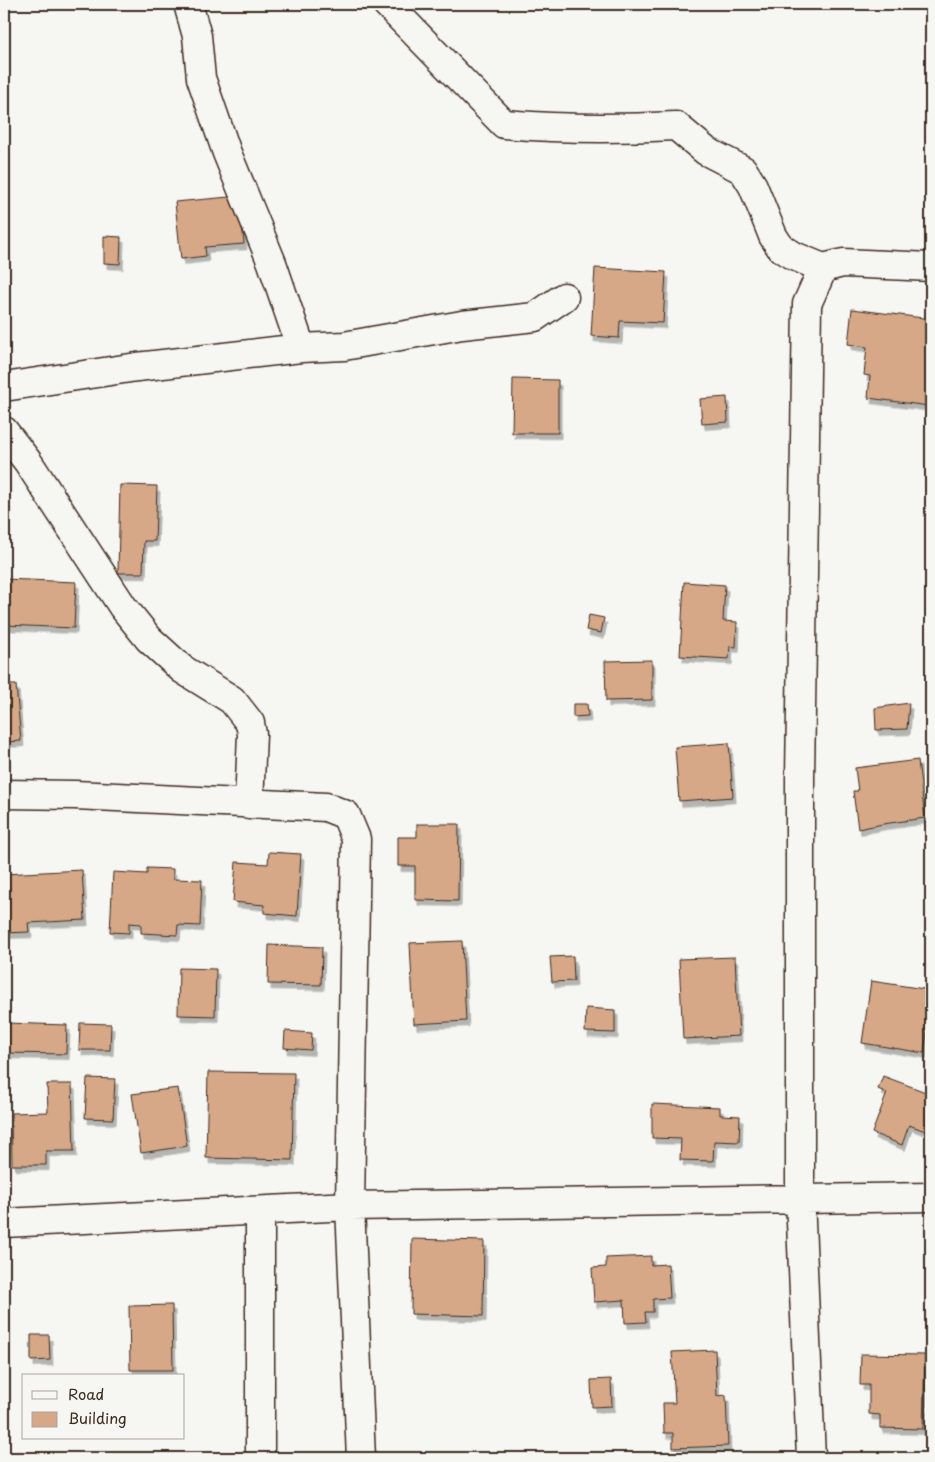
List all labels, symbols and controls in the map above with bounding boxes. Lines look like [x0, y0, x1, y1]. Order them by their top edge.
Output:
legend [22, 1374, 185, 1440]
text: Road [68, 1382, 104, 1405]
text: Building [68, 1406, 127, 1429]

